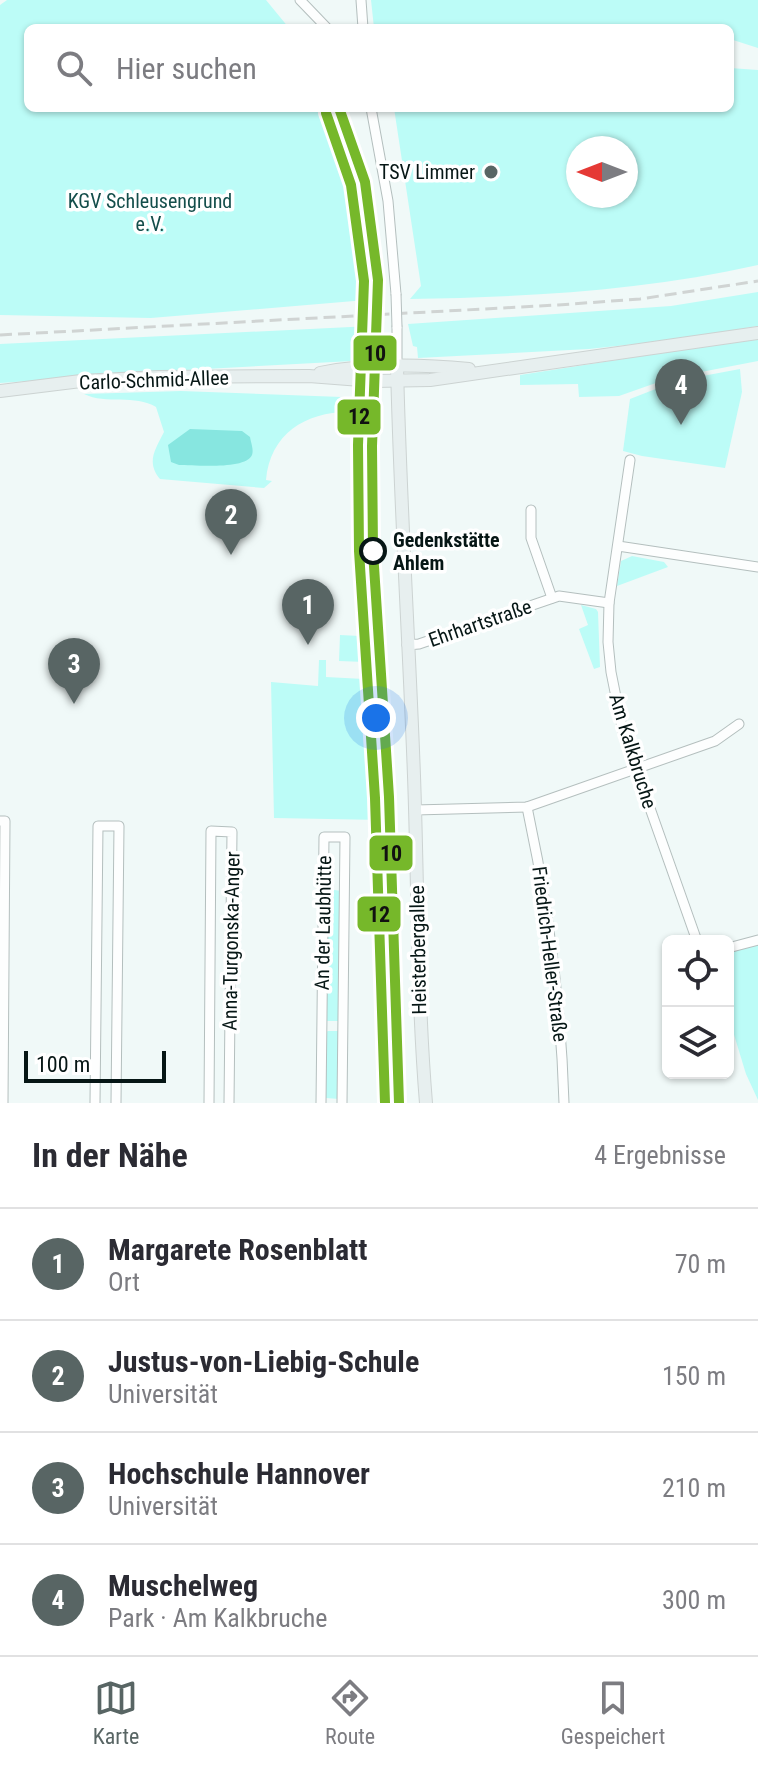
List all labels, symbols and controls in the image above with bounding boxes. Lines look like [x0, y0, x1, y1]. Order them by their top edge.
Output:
search box [24, 24, 734, 112]
icon: search [52, 46, 96, 90]
text: Hier suchen [116, 51, 257, 86]
north arrow [566, 136, 638, 208]
place label: TSV Limmer [379, 160, 475, 184]
marker: TSV Limmer [482, 163, 500, 181]
park label: KGV Schleusengrund e.V. [68, 189, 232, 236]
line badge: 10 [352, 334, 398, 372]
text: 10 [364, 341, 386, 366]
pin: 4 [655, 359, 707, 425]
street label: Carlo-Schmid-Allee [79, 365, 229, 395]
line badge: 12 [336, 398, 382, 436]
text: 12 [348, 404, 370, 429]
pin: 2 [205, 489, 257, 555]
place label: Gedenkstätte Ahlem [393, 528, 500, 575]
marker: Gedenkstätte Ahlem [360, 538, 386, 564]
pin: 1 [282, 579, 334, 645]
street label: Ehrhartstraße [425, 594, 535, 652]
pin: 3 [48, 638, 100, 704]
street label: Am Kalkbruche [604, 691, 662, 811]
your location [356, 698, 396, 738]
line badge: 10 [368, 834, 414, 872]
text: 10 [380, 841, 402, 866]
street label: Anna-Turgonska-Anger [217, 851, 245, 1031]
street label: An der Laubhütte [310, 855, 336, 991]
street label: Friedrich-Heller-Straße [527, 865, 573, 1043]
street label: Heisterbergallee [405, 885, 431, 1015]
line badge: 12 [356, 895, 402, 933]
text: 12 [368, 902, 390, 927]
map controls [662, 935, 734, 1079]
button: locate [662, 935, 734, 1007]
button: layers [662, 1007, 734, 1079]
scale bar [24, 1047, 166, 1083]
text: 100 m [36, 1052, 90, 1077]
text: In der Nähe [32, 1135, 188, 1175]
text: 4 Ergebnisse [594, 1140, 726, 1170]
text: Margarete Rosenblatt [108, 1232, 367, 1267]
text: 1 [51, 1249, 65, 1279]
text: 70 m [675, 1249, 726, 1279]
text: Ort [108, 1267, 140, 1297]
text: Justus-von-Liebig-Schule [108, 1344, 419, 1379]
text: 2 [51, 1361, 65, 1391]
text: 150 m [662, 1361, 726, 1391]
text: Universität [108, 1379, 218, 1409]
text: Hochschule Hannover [108, 1456, 370, 1491]
text: 3 [51, 1473, 65, 1503]
text: 210 m [662, 1473, 726, 1503]
text: Universität [108, 1491, 218, 1521]
text: Muschelweg [108, 1568, 258, 1603]
text: 4 [51, 1585, 65, 1615]
text: 300 m [662, 1585, 726, 1615]
text: Park · Am Kalkbruche [108, 1603, 328, 1633]
tab: Karte [93, 1676, 139, 1749]
tab: Route [325, 1676, 375, 1749]
tab: Gespeichert [561, 1676, 665, 1749]

